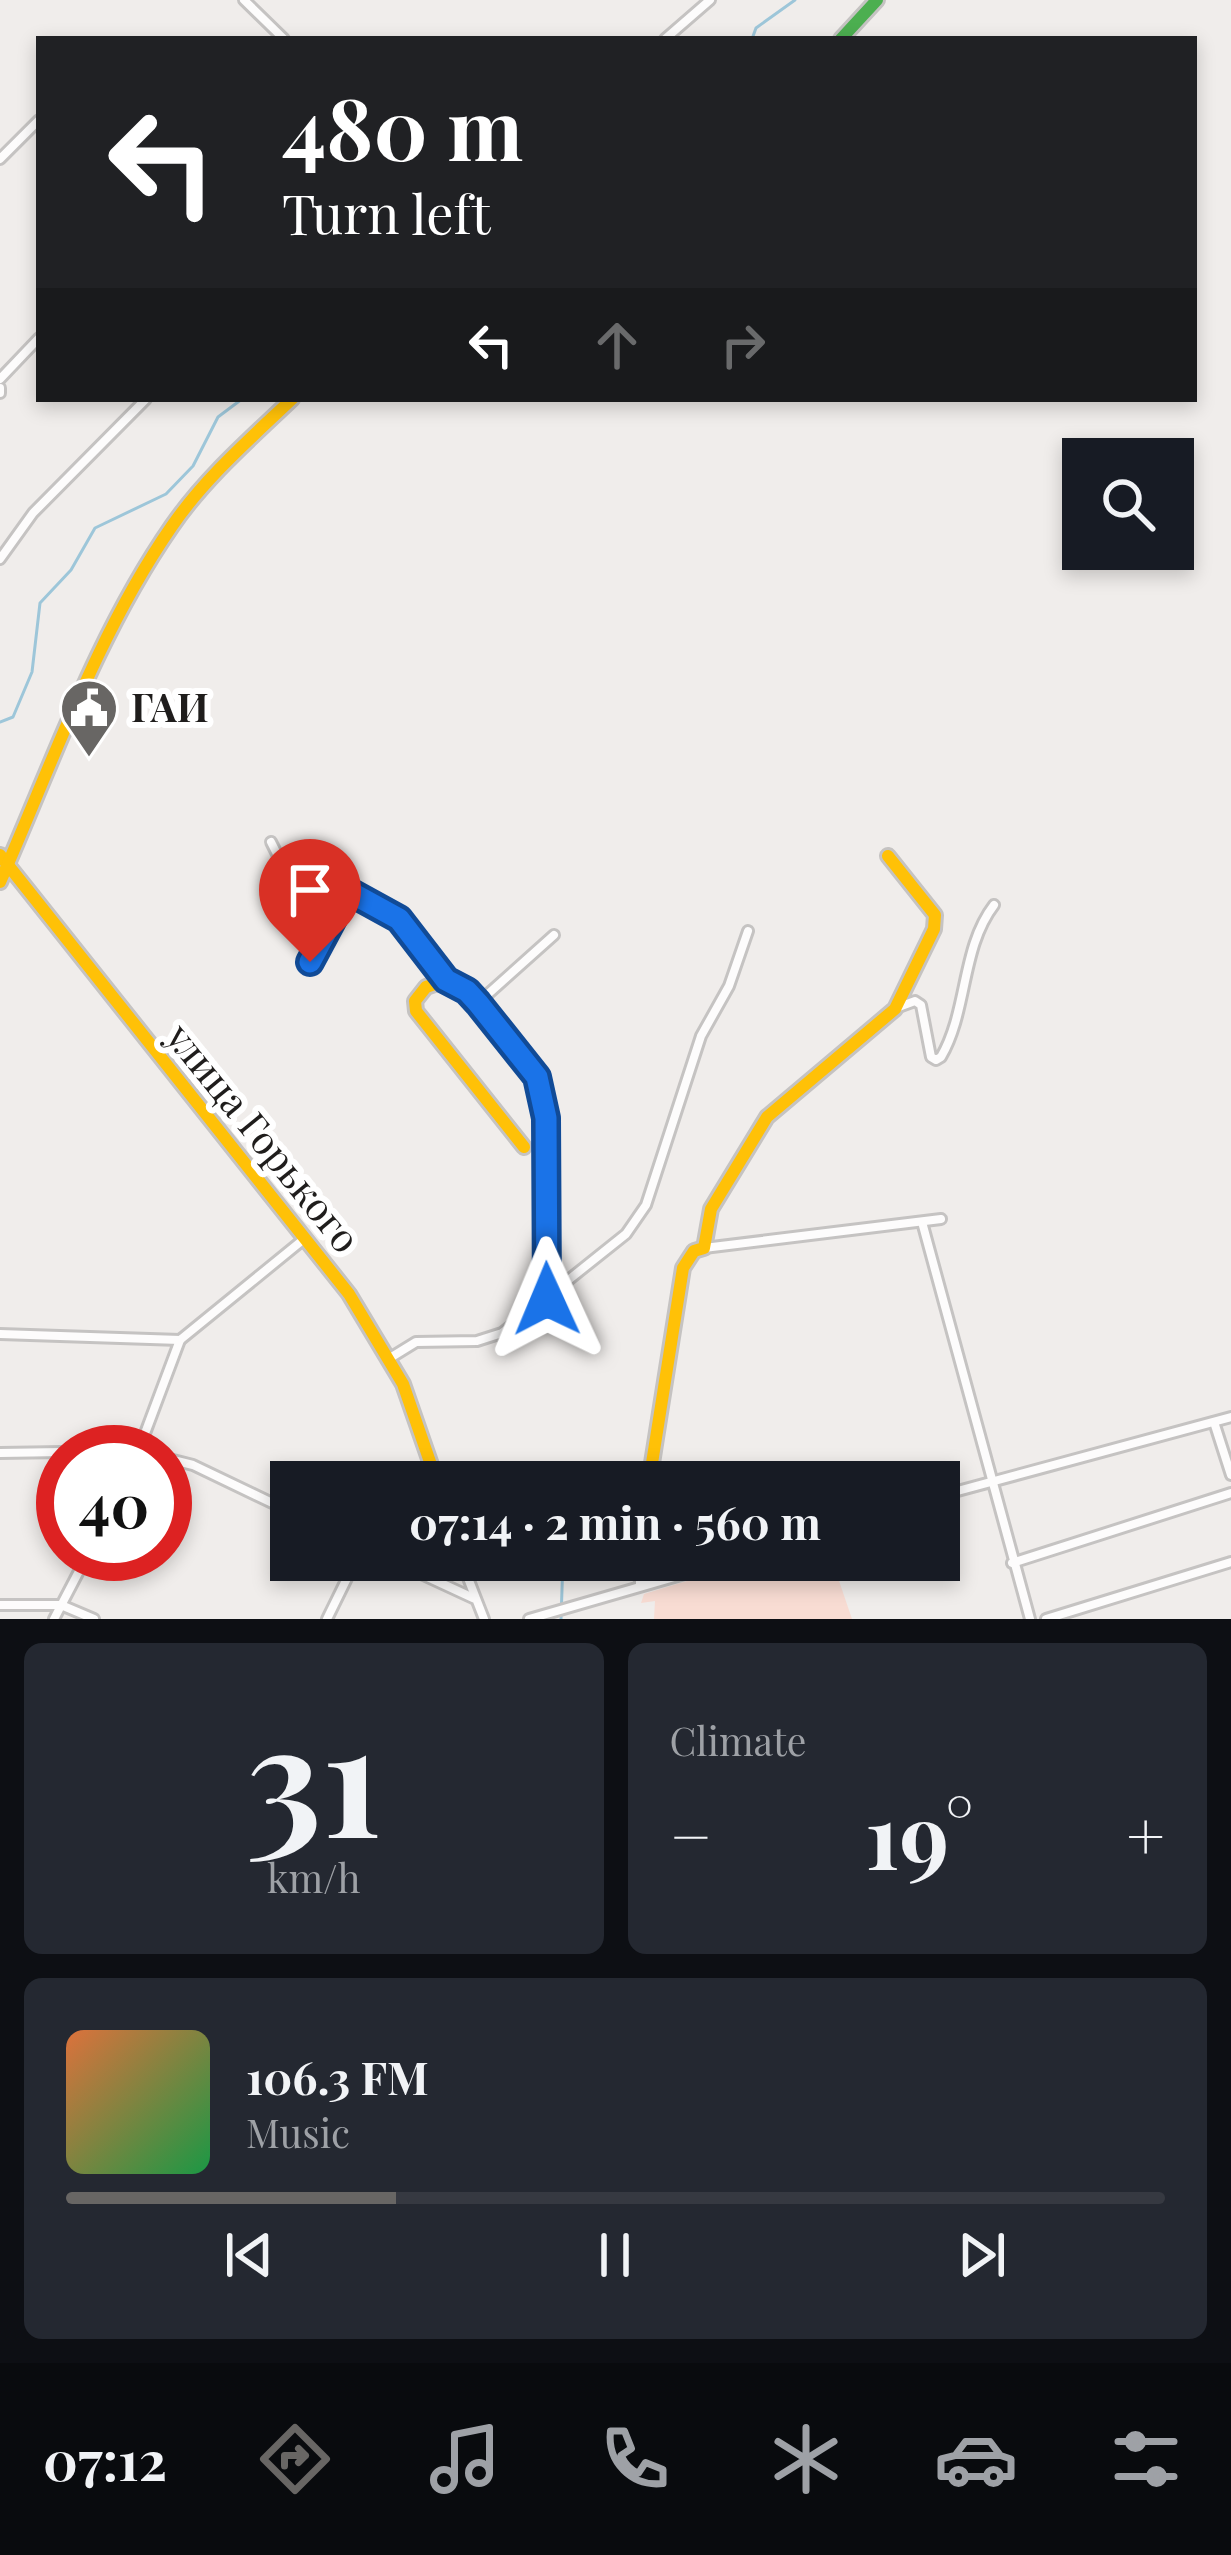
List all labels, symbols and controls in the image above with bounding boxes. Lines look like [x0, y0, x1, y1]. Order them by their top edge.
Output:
text: 480 m [282, 70, 523, 182]
icon: left [84, 84, 240, 240]
text: Turn left [282, 177, 491, 249]
icon: left [458, 312, 524, 378]
icon: ahead [584, 312, 650, 378]
icon: right [710, 312, 776, 378]
map controls [1062, 438, 1194, 570]
button: search [1062, 438, 1194, 570]
public building icon: ГАИ [58, 677, 120, 759]
place label: ГАИ [131, 680, 209, 732]
pin [259, 839, 361, 962]
icon: arrive [277, 857, 343, 923]
street label: улица Горького [155, 1010, 373, 1262]
position arrow [484, 1236, 610, 1362]
speed limit sign: 40 [36, 1425, 192, 1581]
text: 07:14 · 2 min · 560 m [409, 1491, 821, 1551]
text: 31 [246, 1669, 382, 1877]
text: Climate [670, 1714, 807, 1766]
text: 19° [865, 1773, 974, 1893]
text: − [670, 1790, 712, 1878]
text: + [1126, 1790, 1165, 1878]
text: km/h [267, 1851, 361, 1903]
text: 106.3 FM [246, 2046, 429, 2106]
text: Music [246, 2106, 350, 2158]
icon: previous [216, 2222, 282, 2288]
icon: pause [582, 2222, 648, 2288]
icon: next [949, 2222, 1015, 2288]
icon: directions [253, 2417, 337, 2501]
icon: music [423, 2417, 507, 2501]
icon: phone [593, 2417, 677, 2501]
icon: climate [764, 2417, 848, 2501]
icon: car [934, 2417, 1018, 2501]
icon: filters [1104, 2417, 1188, 2501]
text: 07:12 [43, 2423, 167, 2495]

